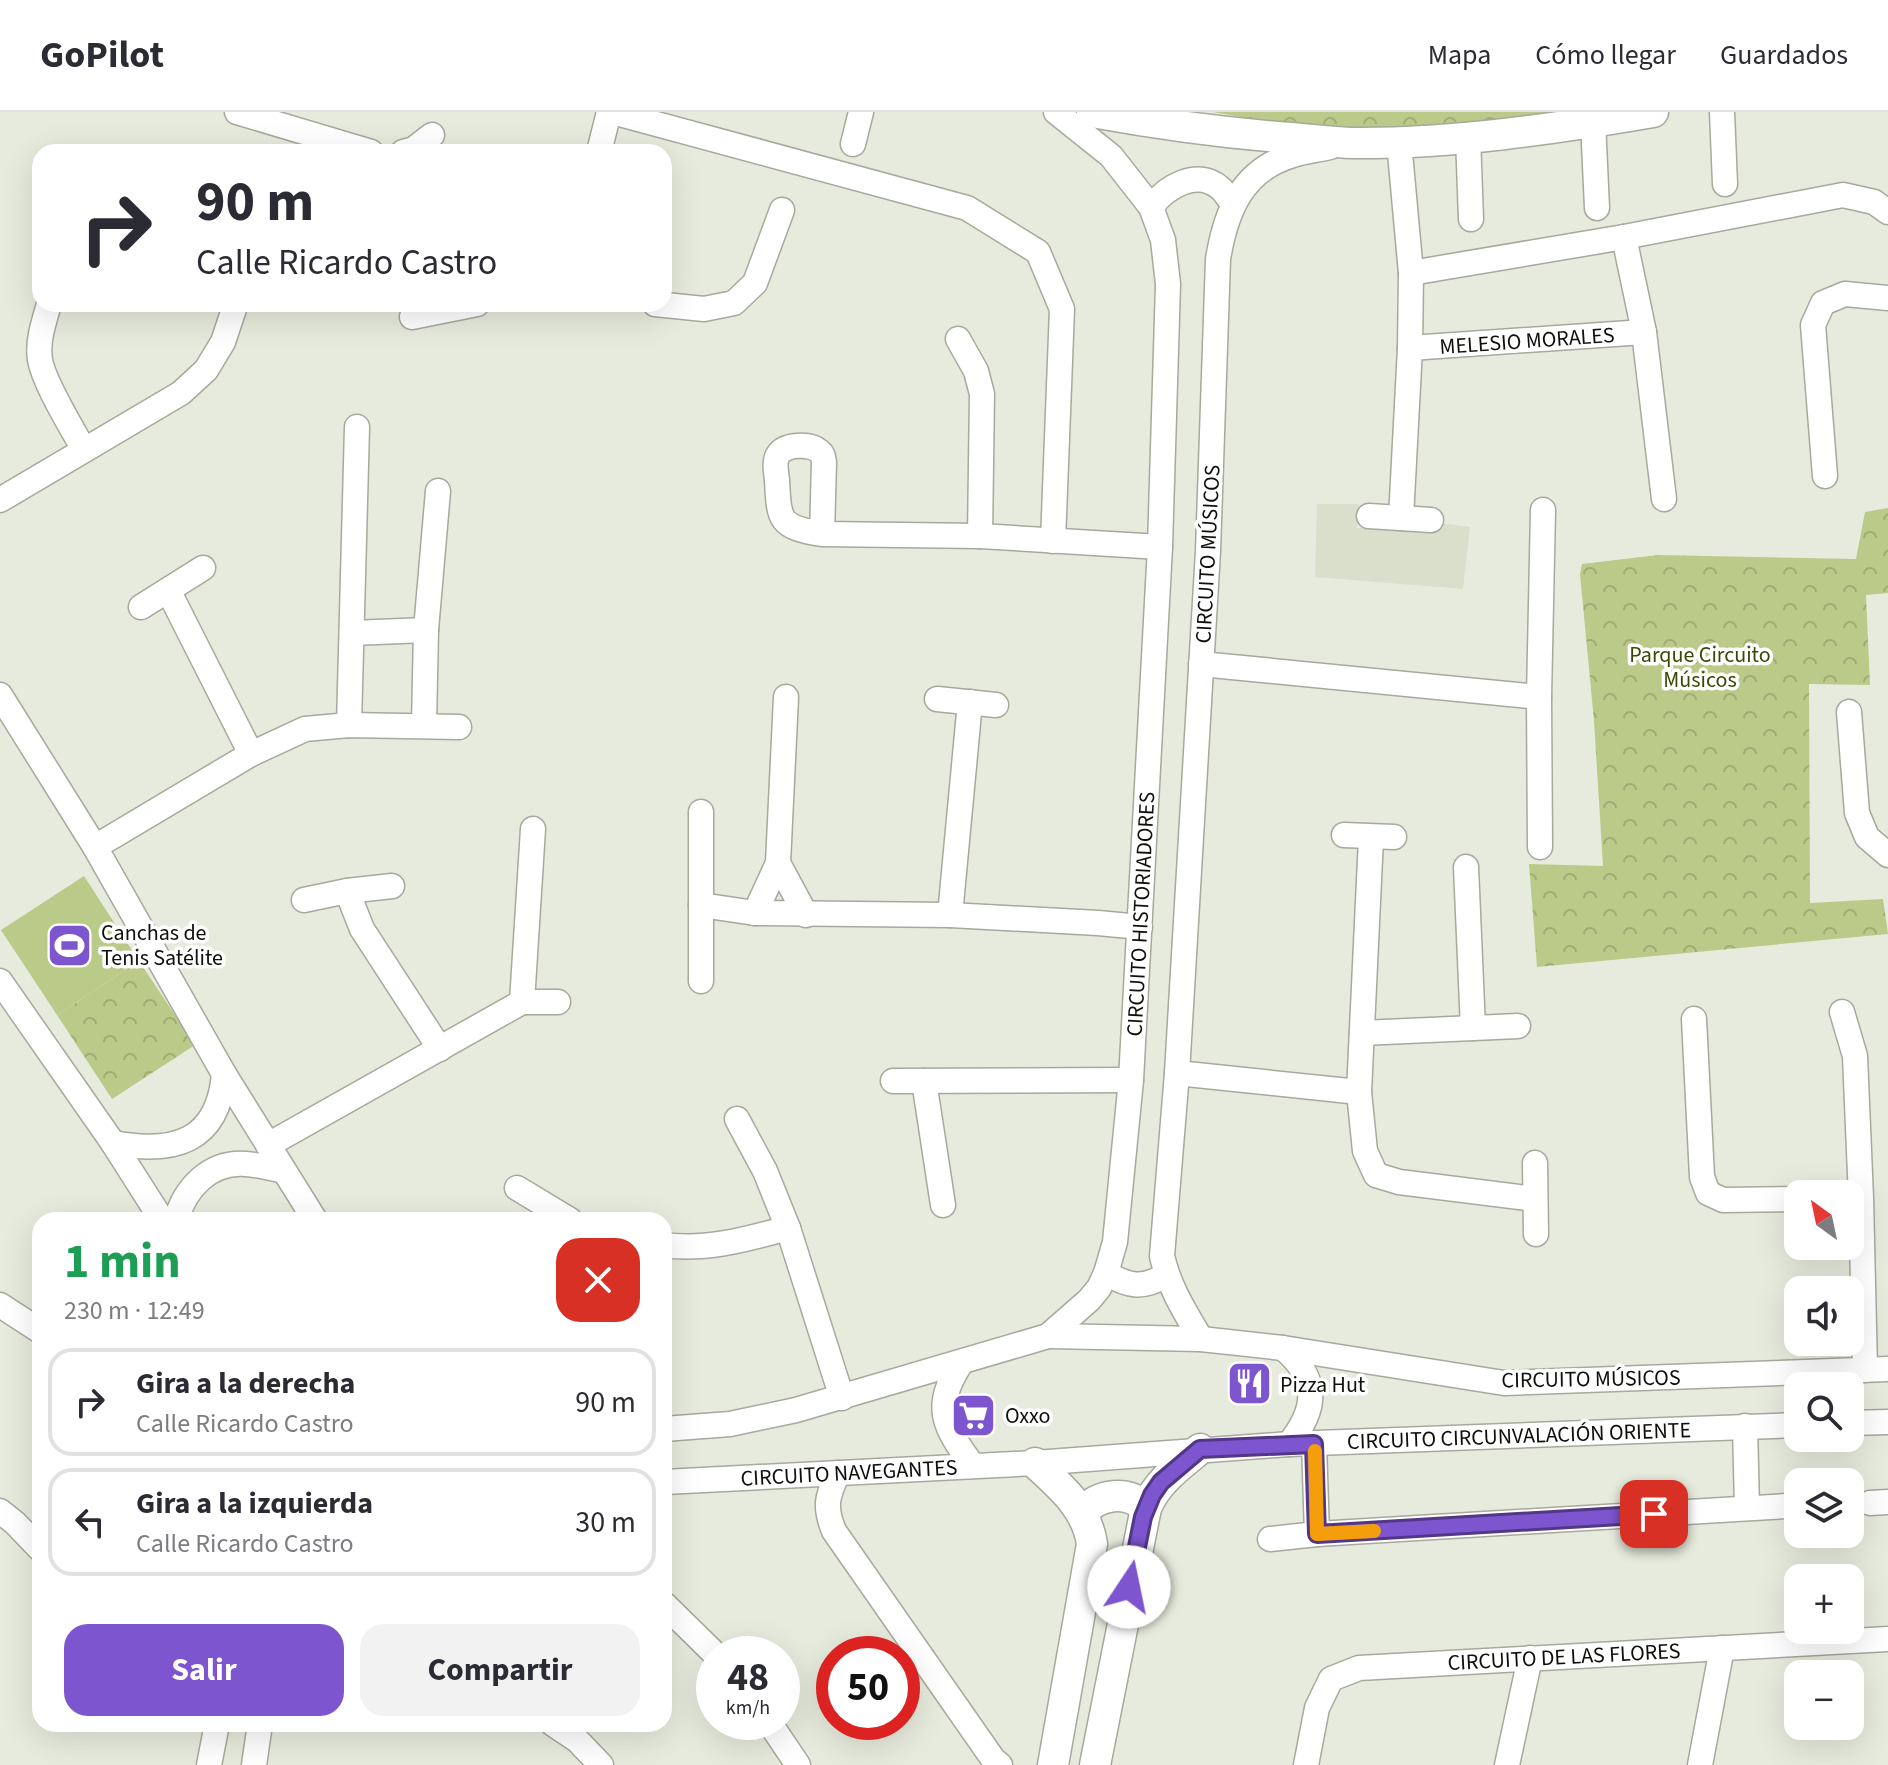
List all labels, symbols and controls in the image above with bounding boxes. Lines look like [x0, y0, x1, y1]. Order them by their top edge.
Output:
text: GoPilot [40, 28, 164, 82]
text: Mapa [1428, 35, 1491, 75]
text: Cómo llegar [1535, 35, 1676, 75]
text: Guardados [1720, 35, 1848, 75]
text: 90 m [196, 163, 314, 242]
icon: right [64, 176, 168, 280]
text: Calle Ricardo Castro [196, 237, 497, 288]
street label: MELESIO MORALES [1438, 319, 1616, 363]
street label: CIRCUITO MÚSICOS [1187, 464, 1229, 644]
park label: Parque Circuito Músicos [1629, 639, 1771, 696]
street label: CIRCUITO HISTORIADORES [1119, 791, 1163, 1037]
place label: Canchas de Tenis Satélite [101, 917, 223, 974]
sports icon: Canchas de Tenis Satélite [46, 921, 94, 969]
north arrow [1784, 1180, 1864, 1260]
map controls [1784, 1180, 1864, 1740]
text: 1 min [64, 1228, 181, 1296]
button: close [556, 1238, 640, 1322]
button: sound [1784, 1276, 1864, 1356]
text: 230 m · 12:49 [64, 1292, 205, 1329]
restaurant icon: Pizza Hut [1225, 1360, 1273, 1408]
street label: CIRCUITO MÚSICOS [1501, 1361, 1681, 1397]
text: Gira a la derecha [136, 1362, 355, 1405]
place label: Pizza Hut [1280, 1369, 1366, 1401]
button: search [1784, 1372, 1864, 1452]
icon: right [68, 1380, 112, 1424]
text: 90 m [575, 1381, 636, 1424]
supermarket icon: Oxxo [950, 1391, 998, 1439]
place label: Oxxo [1005, 1400, 1050, 1432]
text: Calle Ricardo Castro [136, 1405, 354, 1442]
street label: CIRCUITO CIRCUNVALACIÓN ORIENTE [1347, 1414, 1692, 1458]
street label: CIRCUITO NAVEGANTES [740, 1451, 958, 1495]
button: layers [1784, 1468, 1864, 1548]
pin [1620, 1480, 1688, 1548]
text: Gira a la izquierda [136, 1482, 373, 1525]
icon: arrive [1632, 1492, 1676, 1536]
icon: left [68, 1500, 112, 1544]
text: 30 m [575, 1501, 636, 1544]
text: Calle Ricardo Castro [136, 1525, 354, 1562]
position arrow [1087, 1545, 1171, 1629]
button: + [1784, 1564, 1864, 1644]
button: Salir [64, 1624, 344, 1716]
button: Compartir [360, 1624, 640, 1716]
street label: CIRCUITO DE LAS FLORES [1447, 1635, 1681, 1679]
speed limit sign: 50 [816, 1636, 920, 1740]
text: 48 [727, 1649, 769, 1706]
button: − [1784, 1660, 1864, 1740]
text: km/h [726, 1694, 770, 1722]

